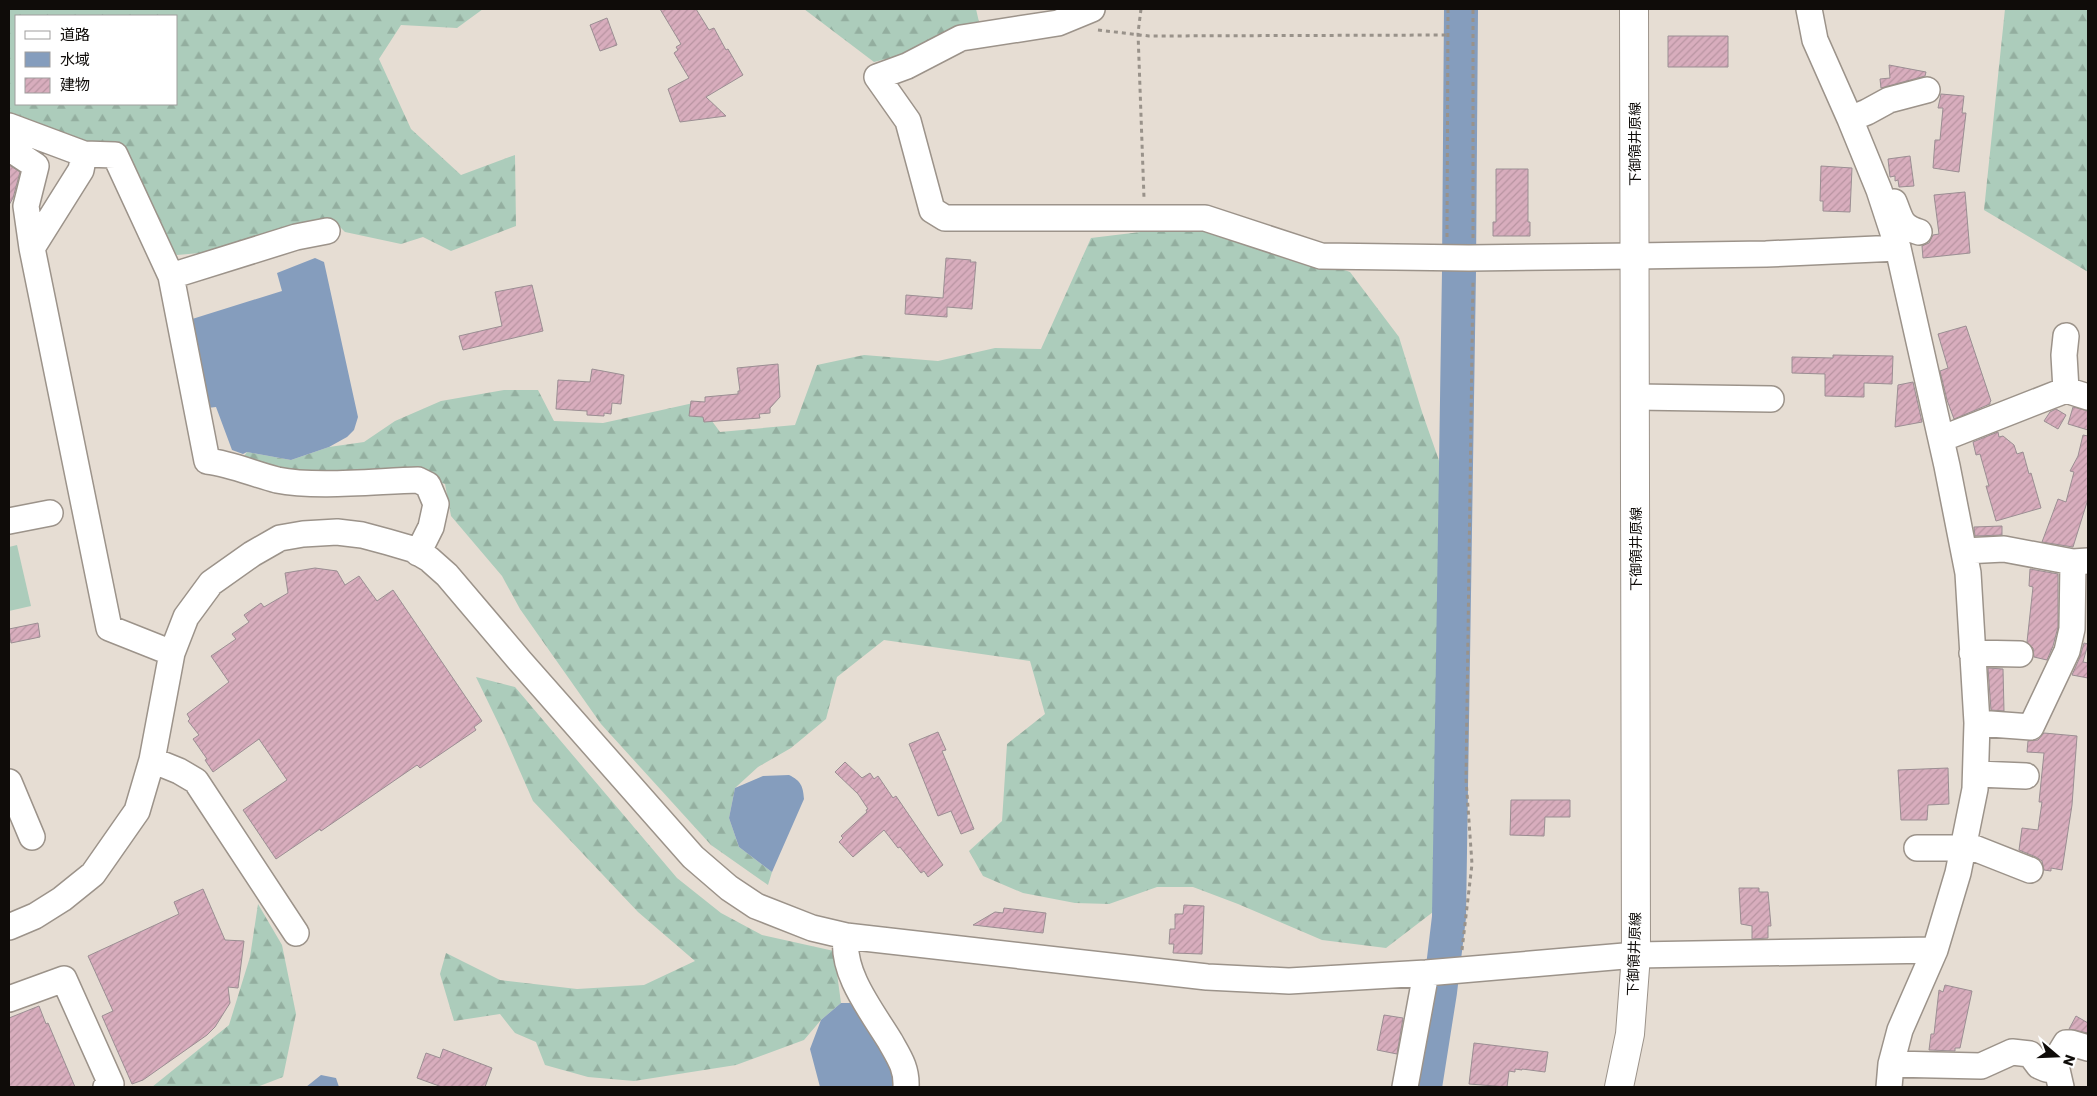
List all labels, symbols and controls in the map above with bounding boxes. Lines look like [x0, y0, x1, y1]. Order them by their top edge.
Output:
legend [15, 15, 178, 105]
text: 道路 [60, 24, 90, 45]
text: 水域 [60, 49, 90, 70]
text: 建物 [60, 74, 90, 95]
street label: 下御領井原線 [1625, 102, 1645, 186]
street label: 下御領井原線 [1626, 507, 1646, 591]
street label: 下御領井原線 [1623, 912, 1645, 996]
north arrow [2032, 1031, 2082, 1081]
text: N [2058, 1052, 2080, 1068]

